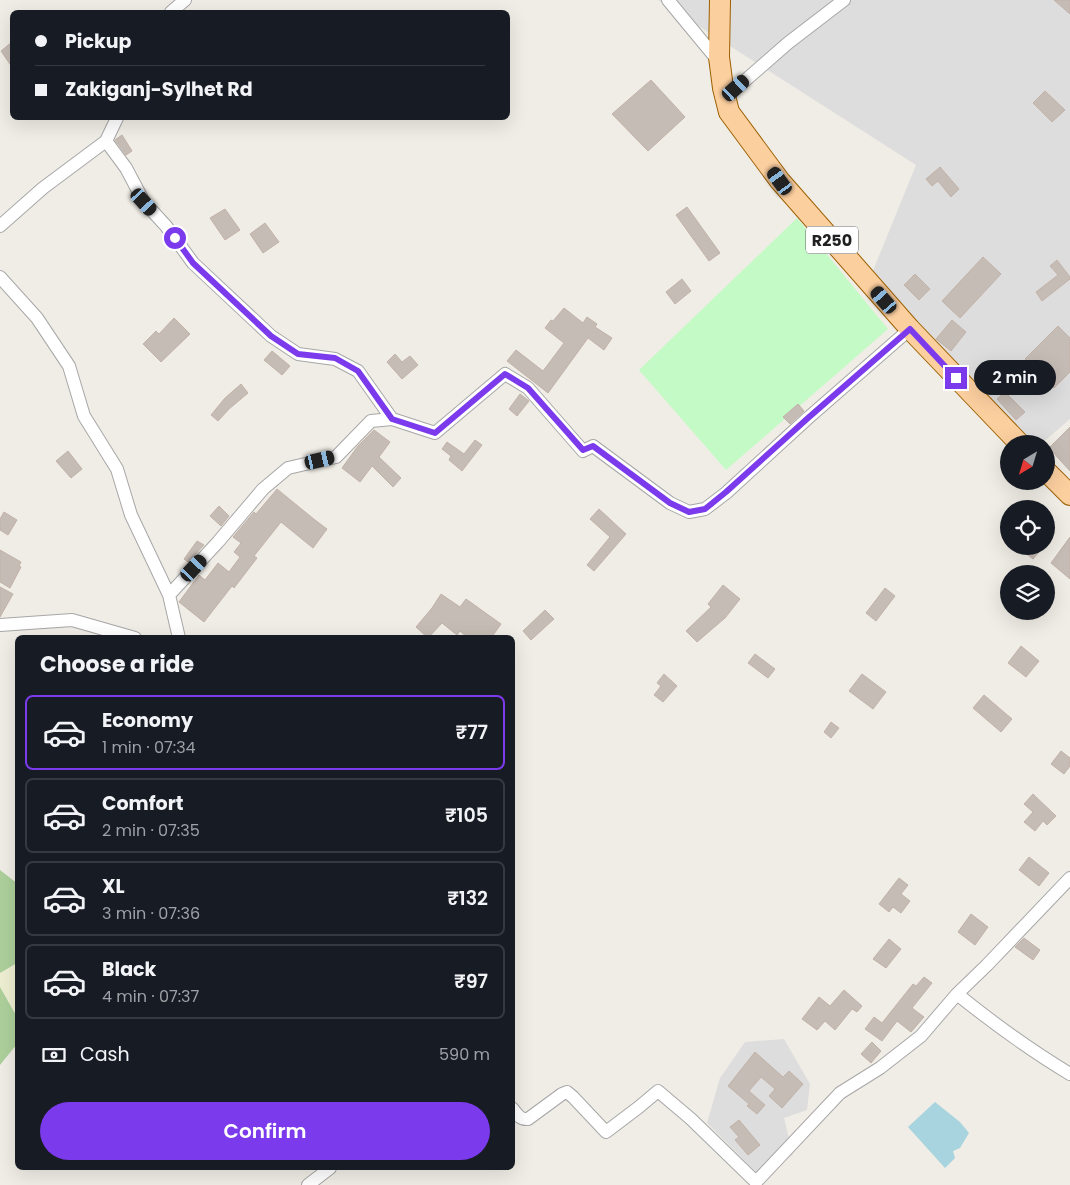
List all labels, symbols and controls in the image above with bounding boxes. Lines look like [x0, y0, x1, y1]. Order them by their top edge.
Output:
text: Pickup [65, 28, 131, 55]
car [719, 72, 752, 104]
text: Zakiganj-Sylhet Rd [65, 76, 253, 103]
car [765, 164, 794, 198]
car [128, 186, 159, 218]
road number: R250 [806, 226, 858, 254]
route start [164, 227, 186, 249]
car [868, 284, 899, 316]
callout: 2 min [974, 360, 1056, 396]
text: 2 min [993, 366, 1037, 389]
route end [945, 367, 967, 389]
north arrow [1000, 435, 1055, 490]
map controls [1000, 435, 1055, 620]
car [303, 449, 336, 471]
button: locate [1000, 500, 1055, 555]
car [178, 552, 209, 584]
button: layers [1000, 565, 1055, 620]
text: Choose a ride [40, 649, 194, 680]
text: Economy [102, 707, 193, 734]
icon: car [42, 710, 87, 755]
text: ₹77 [456, 719, 488, 746]
text: 1 min · 07:34 [102, 736, 196, 759]
text: Comfort [102, 790, 184, 817]
icon: car [42, 793, 87, 838]
text: ₹105 [445, 802, 488, 829]
text: 2 min · 07:35 [102, 819, 200, 842]
text: XL [102, 873, 125, 900]
icon: car [42, 876, 87, 921]
text: ₹132 [447, 885, 488, 912]
text: 3 min · 07:36 [102, 902, 200, 925]
text: Black [102, 956, 156, 983]
icon: car [42, 959, 87, 1004]
text: ₹97 [454, 968, 488, 995]
text: 4 min · 07:37 [102, 985, 199, 1008]
icon: cash [40, 1041, 68, 1069]
text: Cash [80, 1041, 130, 1068]
text: 590 m [439, 1043, 490, 1066]
button: Confirm [40, 1102, 490, 1160]

